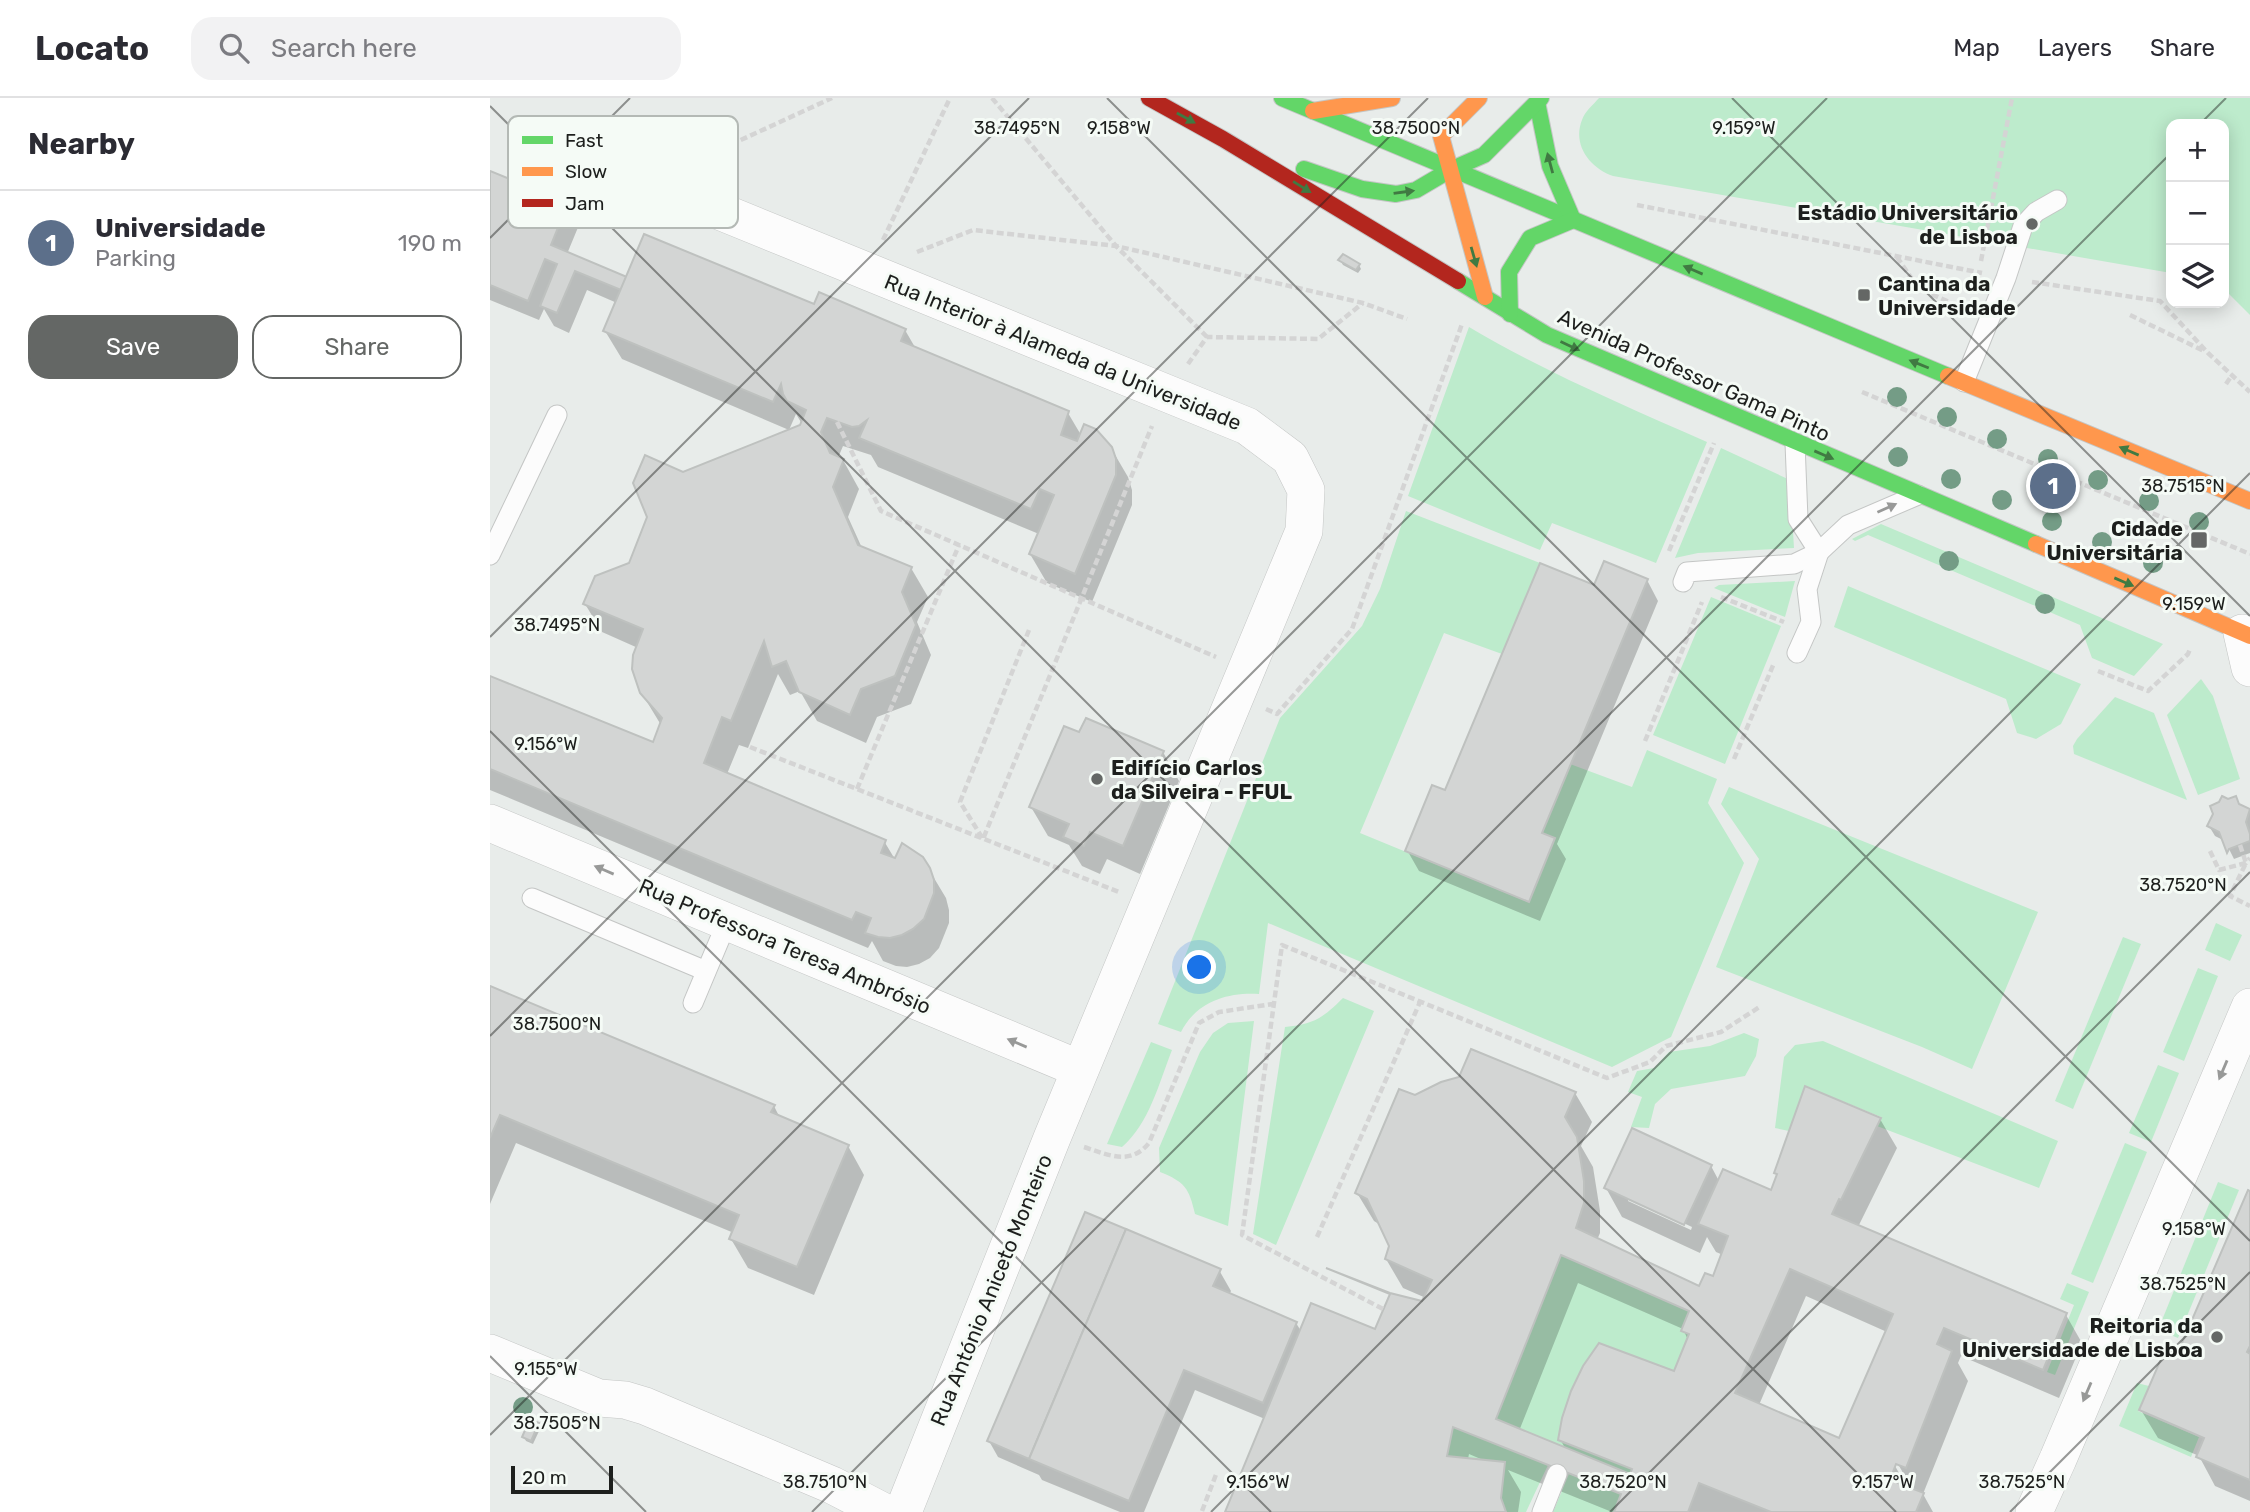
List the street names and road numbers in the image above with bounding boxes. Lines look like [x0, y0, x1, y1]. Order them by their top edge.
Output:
street label: Rua Interior à Alameda da Universidade [881, 269, 1245, 435]
street label: Avenida Professor Gama Pinto [1554, 304, 1834, 446]
street label: Rua Professora Teresa Ambrósio [635, 873, 935, 1019]
street label: Rua António Aniceto Monteiro [925, 1151, 1057, 1429]

